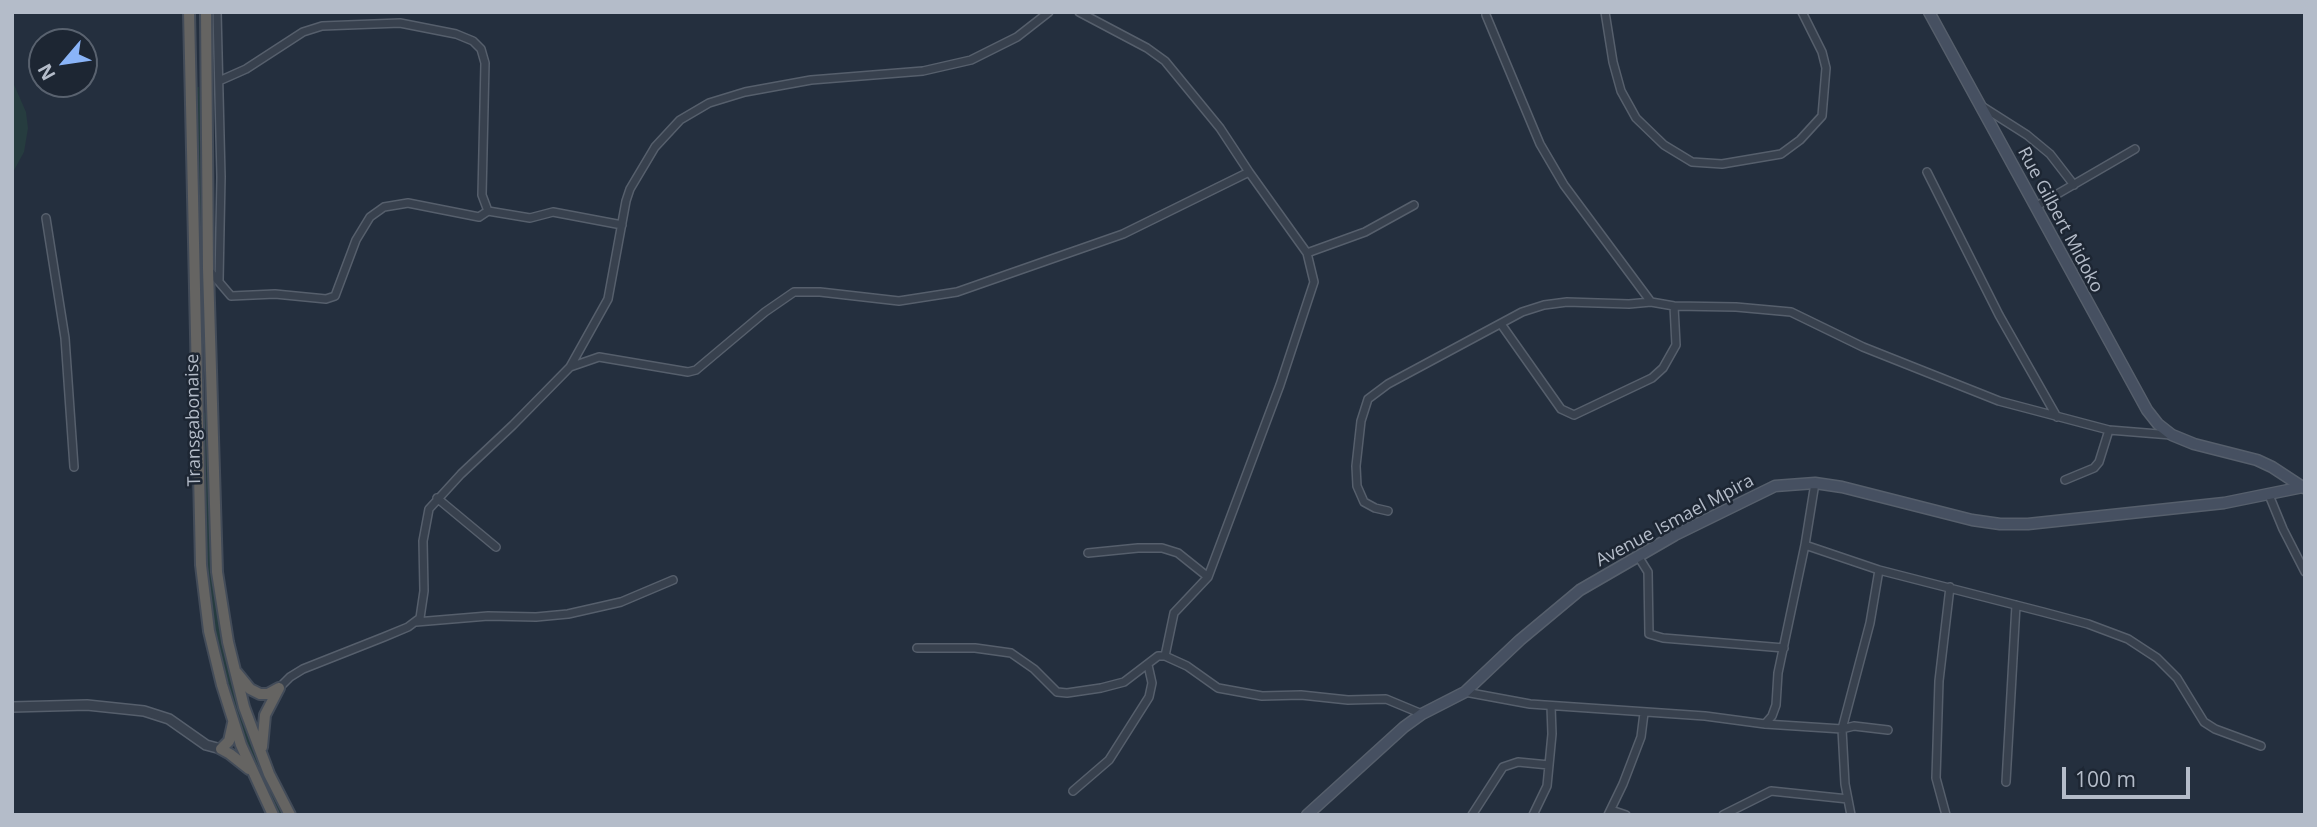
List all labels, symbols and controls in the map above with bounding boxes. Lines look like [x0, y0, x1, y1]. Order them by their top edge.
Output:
north arrow [28, 28, 98, 98]
text: N [31, 59, 62, 85]
street label: Rue Gilbert Midoko [2013, 144, 2107, 296]
street label: Transgabonaise [182, 353, 206, 487]
street label: Avenue Ismael Mpira [1592, 470, 1758, 572]
scale bar [2065, 754, 2193, 798]
text: 100 m [2075, 765, 2136, 793]

